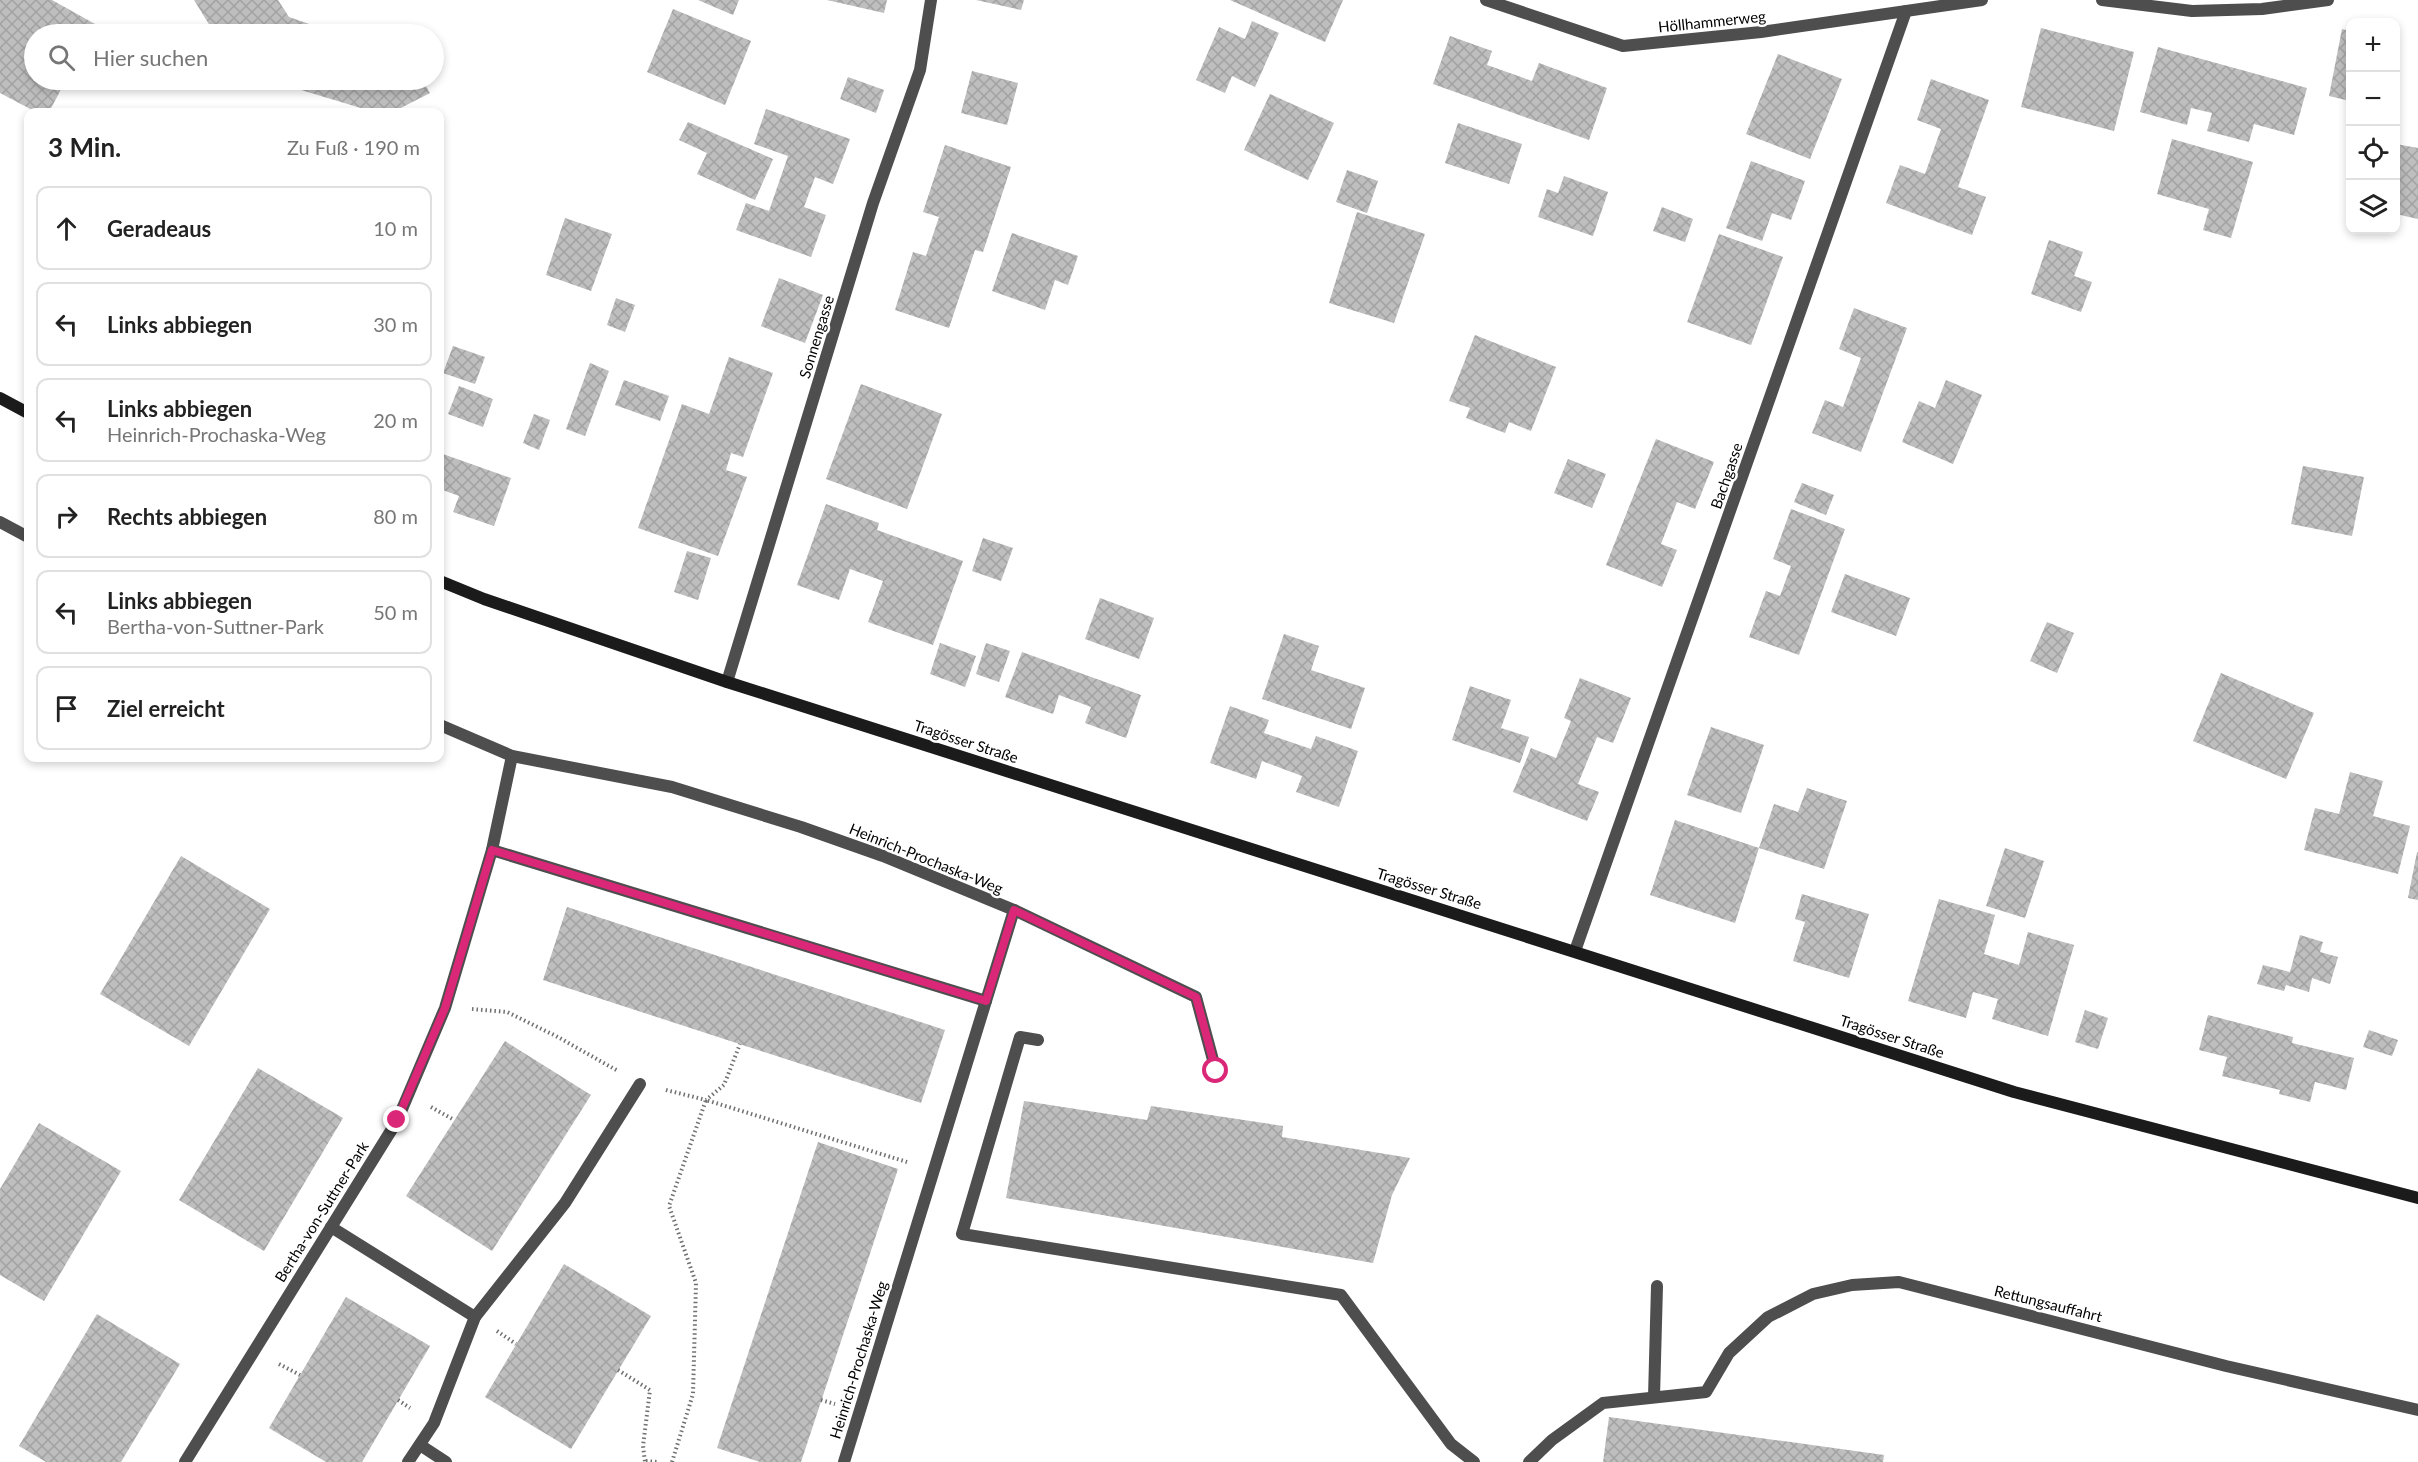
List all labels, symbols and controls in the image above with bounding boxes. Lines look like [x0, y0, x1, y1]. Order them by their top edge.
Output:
street label: Höllhammerweg [1657, 6, 1767, 36]
map controls [2346, 18, 2400, 234]
button: + [2346, 18, 2400, 72]
search box [24, 24, 444, 90]
icon: search [45, 41, 78, 74]
text: Hier suchen [93, 44, 208, 71]
button: − [2346, 72, 2400, 126]
button: locate [2346, 126, 2400, 180]
text: 3 Min. [48, 131, 121, 163]
text: Zu Fuß · 190 m [287, 135, 420, 159]
button: layers [2346, 180, 2400, 234]
icon: ahead [50, 212, 83, 245]
text: Geradeaus [107, 215, 211, 242]
text: 10 m [373, 216, 418, 240]
street label: Sonnengasse [795, 293, 837, 380]
icon: left [50, 308, 83, 341]
text: Links abbiegen [107, 311, 252, 338]
text: 30 m [373, 312, 418, 336]
text: Links abbiegen [107, 395, 252, 422]
icon: left [50, 404, 83, 437]
text: 20 m [373, 408, 418, 432]
text: Heinrich-Prochaska-Weg [107, 422, 326, 446]
street label: Bachgasse [1706, 440, 1746, 511]
icon: right [50, 500, 83, 533]
text: Rechts abbiegen [107, 503, 267, 530]
text: 80 m [373, 504, 418, 528]
text: Links abbiegen [107, 587, 252, 614]
icon: left [50, 596, 83, 629]
text: 50 m [373, 600, 418, 624]
text: Bertha-von-Suttner-Park [107, 614, 324, 638]
icon: arrive [50, 692, 83, 725]
text: Ziel erreicht [107, 695, 225, 722]
street label: Tragösser Straße [912, 716, 1021, 766]
street label: Heinrich-Prochaska-Weg [847, 819, 1006, 897]
street label: Tragösser Straße [1375, 864, 1484, 913]
street label: Tragösser Straße [1838, 1011, 1947, 1061]
route start [1202, 1057, 1228, 1083]
route end [383, 1106, 409, 1132]
street label: Bertha-von-Suttner-Park [270, 1137, 372, 1285]
street label: Heinrich-Prochaska-Weg [825, 1278, 891, 1441]
street label: Rettungsauffahrt [1992, 1281, 2105, 1325]

